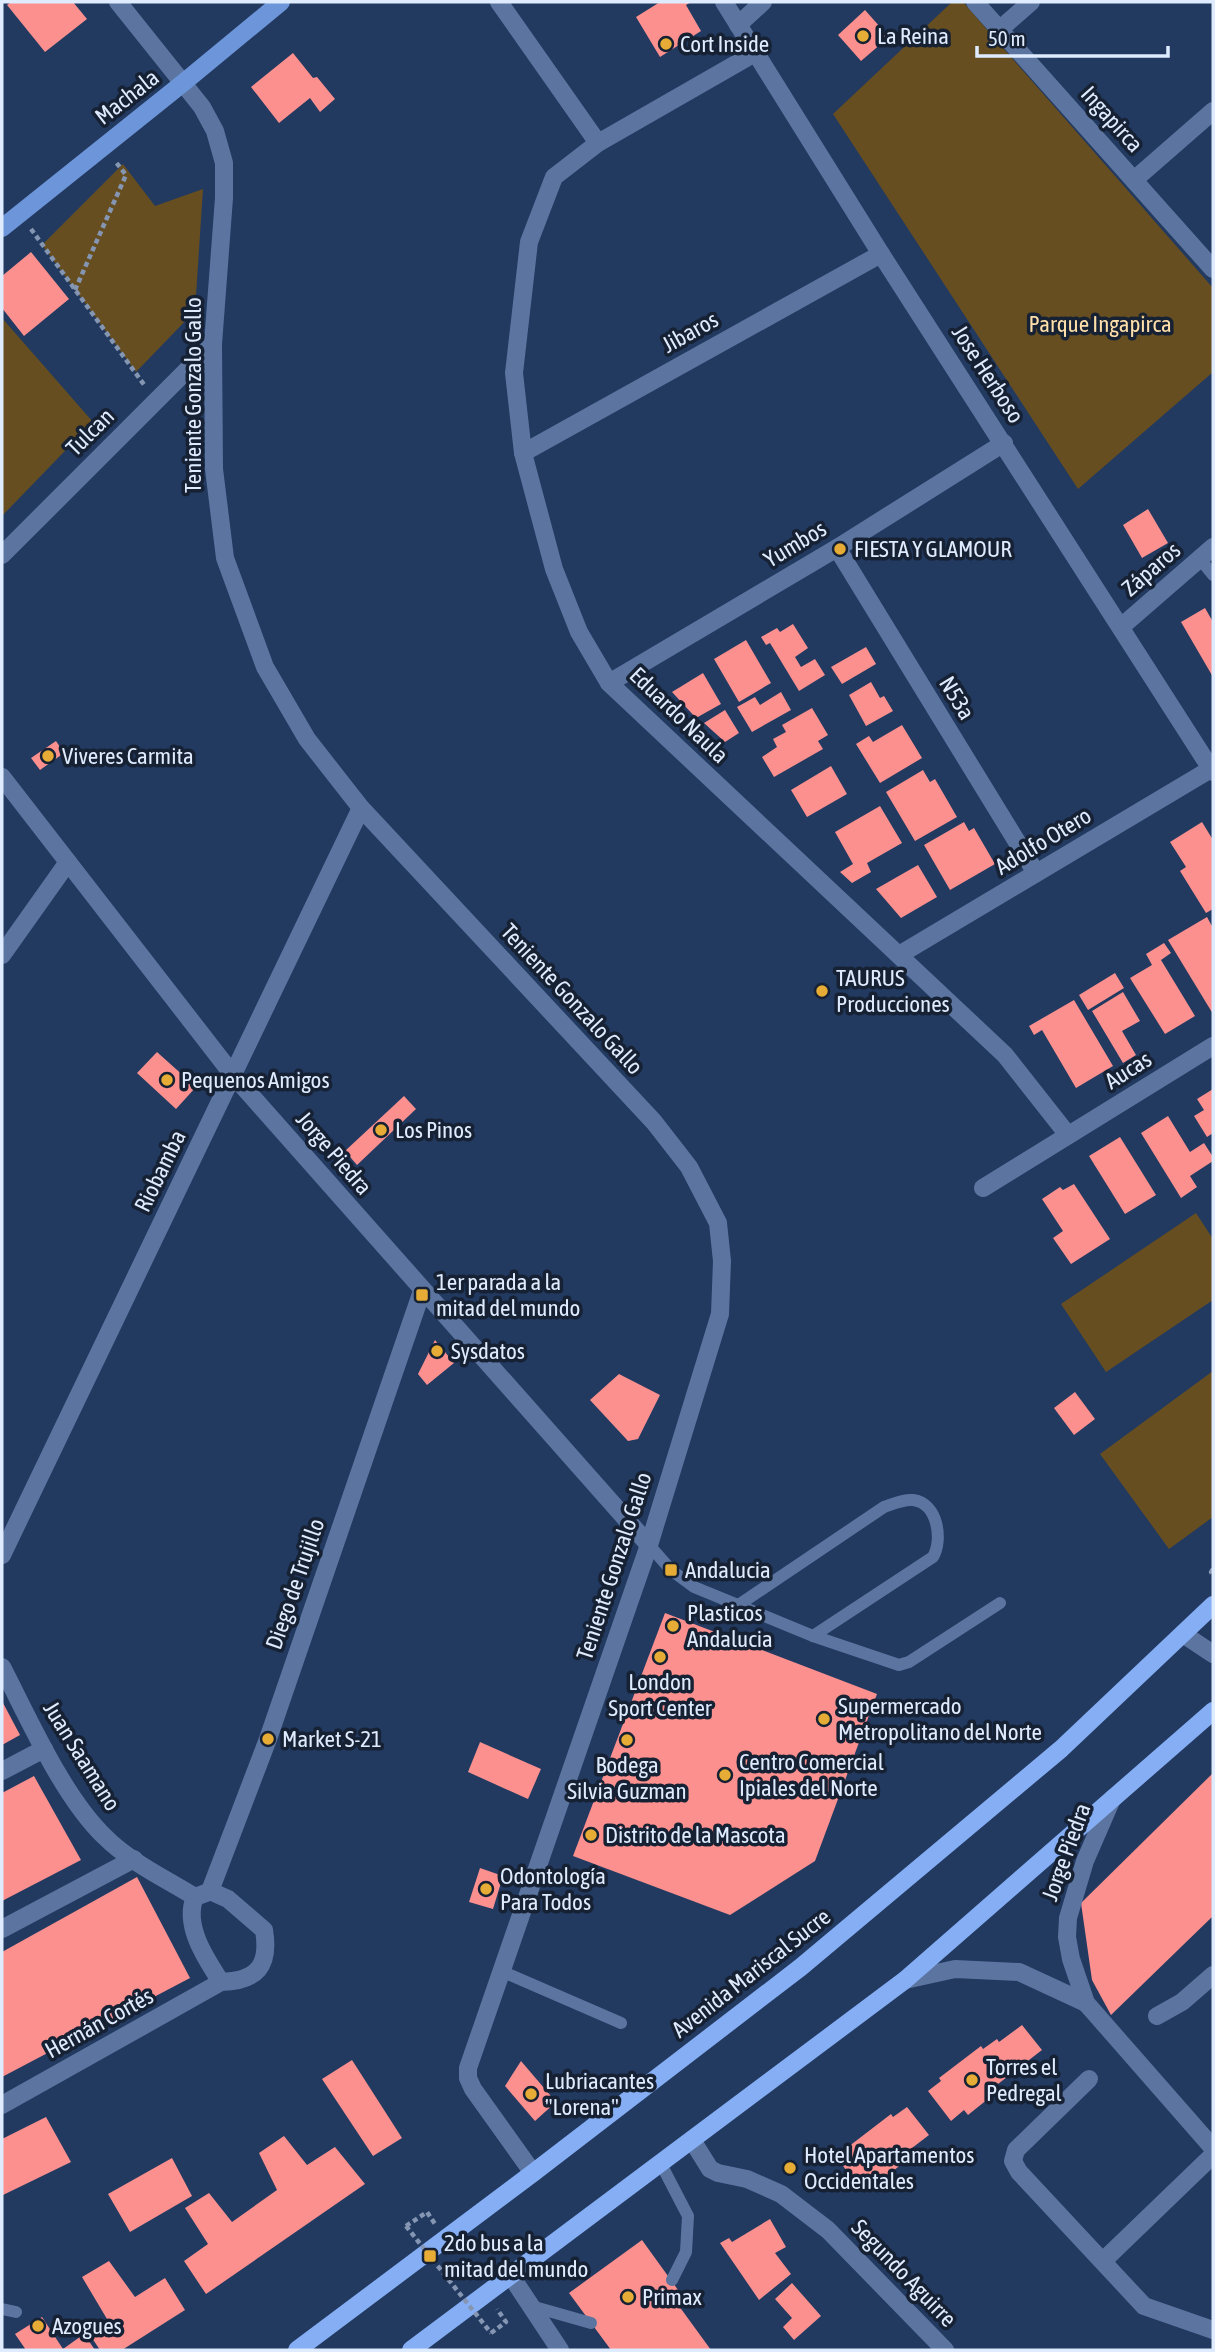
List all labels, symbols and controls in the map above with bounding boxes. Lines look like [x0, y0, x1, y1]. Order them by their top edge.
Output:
scale bar [977, 14, 1168, 58]
place label: La Reina [877, 23, 949, 49]
text: 50 m [988, 26, 1026, 50]
marker: La Reina [855, 28, 871, 44]
place label: Cort Inside [680, 31, 769, 57]
marker: Cort Inside [658, 36, 674, 52]
street label: Machala [90, 64, 164, 130]
street label: Ingapirca [1076, 81, 1148, 157]
street label: Teniente Gonzalo Gallo [180, 297, 206, 493]
street label: Jibaros [657, 306, 723, 358]
park label: Parque Ingapirca [1028, 311, 1172, 337]
street label: Jose Herboso [947, 320, 1029, 428]
street label: Tulcan [61, 403, 119, 461]
street label: Yumbos [759, 515, 831, 573]
place label: FIESTA Y GLAMOUR [854, 536, 1012, 562]
street label: Záparos [1117, 537, 1185, 601]
marker: FIESTA Y GLAMOUR [832, 541, 848, 557]
street label: Eduardo Naula [625, 662, 733, 768]
street label: N53a [934, 672, 980, 724]
place label: Viveres Carmita [62, 743, 194, 769]
marker: Viveres Carmita [40, 748, 56, 764]
street label: Adolfo Otero [990, 802, 1096, 880]
street label: Teniente Gonzalo Gallo [496, 919, 648, 1079]
place label: TAURUS Producciones [836, 965, 950, 1017]
marker: TAURUS Producciones [814, 983, 830, 999]
street label: Aucas [1100, 1046, 1156, 1094]
place label: Pequenos Amigos [181, 1067, 330, 1093]
marker: Pequenos Amigos [159, 1072, 175, 1088]
street label: Jorge Piedra [291, 1106, 377, 1200]
place label: Los Pinos [395, 1117, 472, 1143]
marker: Los Pinos [373, 1122, 389, 1138]
street label: Riobamba [129, 1126, 191, 1216]
place label: 1er parada a la mitad del mundo [436, 1269, 580, 1321]
marker: 1er parada a la mitad del mundo [414, 1287, 430, 1303]
place label: Sysdatos [451, 1338, 525, 1364]
marker: Sysdatos [429, 1343, 445, 1359]
street label: Teniente Gonzalo Gallo [571, 1469, 657, 1663]
street label: Diego de Trujillo [260, 1515, 330, 1653]
place label: Andalucia [685, 1557, 771, 1583]
marker: Andalucia [663, 1562, 679, 1578]
place label: Plasticos Andalucia [687, 1600, 773, 1652]
marker: Plasticos Andalucia [665, 1618, 681, 1634]
marker: London Sport Center [652, 1649, 668, 1665]
place label: London Sport Center [608, 1669, 713, 1721]
place label: Supermercado Metropolitano del Norte [838, 1693, 1042, 1745]
street label: Juan Saamano [38, 1697, 126, 1815]
marker: Supermercado Metropolitano del Norte [816, 1711, 832, 1727]
place label: Market S-21 [282, 1726, 382, 1752]
marker: Market S-21 [260, 1731, 276, 1747]
marker: Bodega Silvia Guzman [619, 1732, 635, 1748]
place label: Centro Comercial Ipiales del Norte [739, 1749, 884, 1801]
place label: Bodega Silvia Guzman [567, 1752, 687, 1804]
marker: Centro Comercial Ipiales del Norte [717, 1767, 733, 1783]
street label: Jorge Piedra [1036, 1800, 1096, 1904]
place label: Distrito de la Mascota [605, 1822, 786, 1848]
marker: Distrito de la Mascota [583, 1827, 599, 1843]
place label: Odontología Para Todos [500, 1863, 606, 1915]
marker: Odontología Para Todos [478, 1881, 494, 1897]
street label: Avenida Mariscal Sucre [667, 1903, 835, 2043]
street label: Hernán Cortés [40, 1983, 158, 2063]
place label: Torres el Pedregal [986, 2054, 1062, 2106]
place label: Lubriacantes "Lorena" [545, 2068, 654, 2120]
marker: Torres el Pedregal [964, 2072, 980, 2088]
marker: Lubriacantes "Lorena" [523, 2086, 539, 2102]
place label: Hotel Apartamentos Occidentales [804, 2142, 974, 2194]
marker: Hotel Apartamentos Occidentales [782, 2160, 798, 2176]
street label: Segundo Aguirre [846, 2214, 962, 2332]
place label: 2do bus a la mitad del mundo [444, 2230, 588, 2282]
marker: 2do bus a la mitad del mundo [422, 2248, 438, 2264]
place label: Primax [642, 2284, 702, 2310]
marker: Primax [620, 2289, 636, 2305]
place label: Azogues [52, 2313, 122, 2339]
marker: Azogues [30, 2318, 46, 2334]

